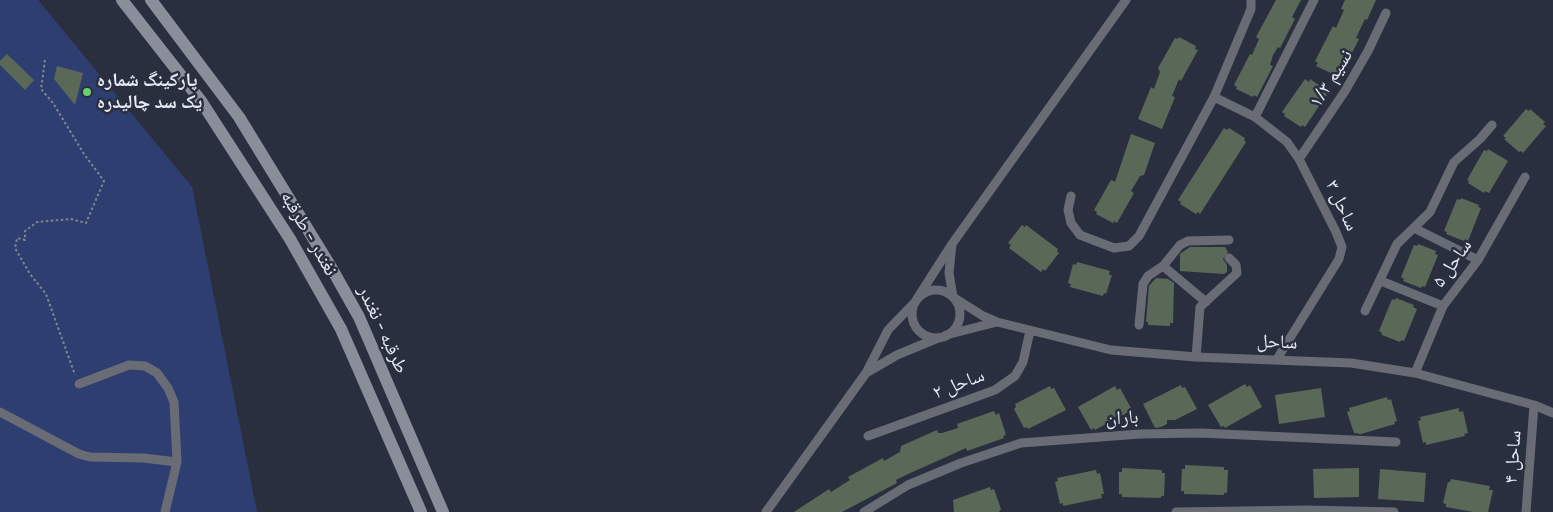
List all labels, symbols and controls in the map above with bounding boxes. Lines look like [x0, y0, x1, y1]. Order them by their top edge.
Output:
street label: نسیم ۱/۳ [1305, 46, 1359, 112]
place label: پارکینگ شماره یک سد چالیدره [97, 70, 202, 114]
marker: پارکینگ شماره یک سد چالیدره [81, 86, 93, 98]
street label: ساحل ۳ [1319, 177, 1363, 235]
street label: نغندر - طرقبه [275, 188, 341, 280]
street label: ساحل ۵ [1428, 236, 1478, 292]
street label: طرقبه - نغندر [352, 283, 412, 377]
street label: ساحل [1256, 331, 1298, 355]
street label: ساحل ۲ [930, 365, 988, 405]
street label: باران [1105, 407, 1139, 431]
street label: ساحل ۴ [1501, 430, 1527, 484]

